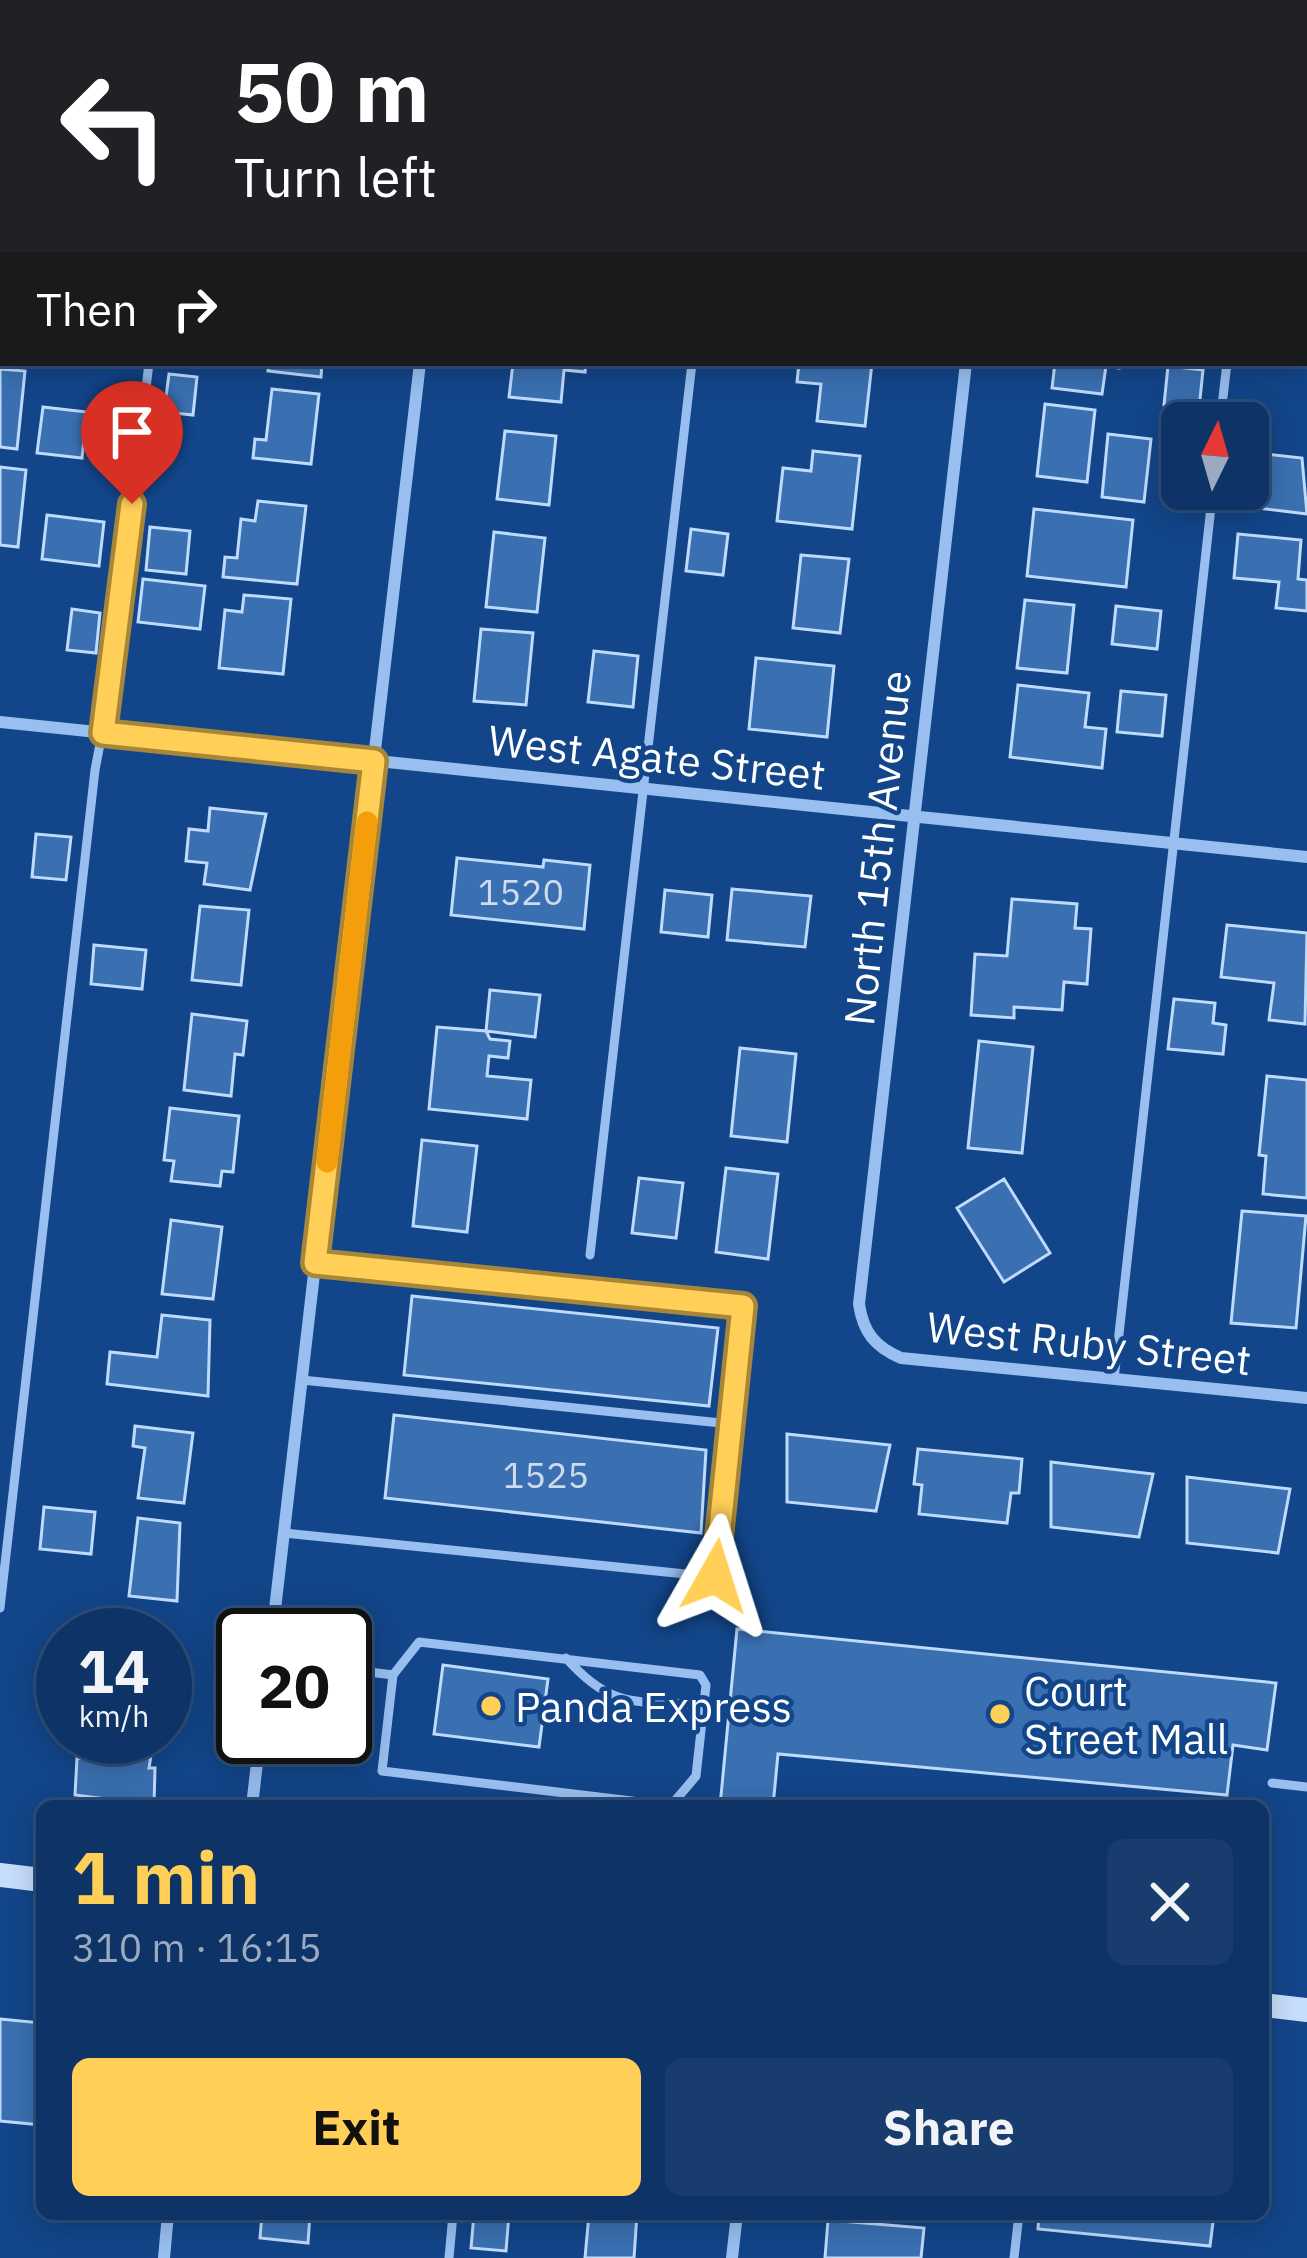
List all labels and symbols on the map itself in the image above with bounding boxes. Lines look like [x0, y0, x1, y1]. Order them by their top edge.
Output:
pin [81, 381, 183, 504]
north arrow [1161, 402, 1269, 510]
street label: North 15th Avenue [831, 668, 923, 1028]
street label: West Agate Street [486, 712, 828, 802]
house number: 1520 [478, 868, 564, 915]
street label: West Ruby Street [924, 1299, 1254, 1387]
house number: 1525 [503, 1451, 589, 1498]
position arrow [652, 1513, 778, 1639]
speed limit sign: 20 [216, 1608, 372, 1764]
place label: Court Street Mall [1024, 1663, 1228, 1766]
place label: Panda Express [515, 1679, 792, 1734]
marker: Panda Express [478, 1693, 504, 1719]
marker: Court Street Mall [987, 1701, 1013, 1727]

